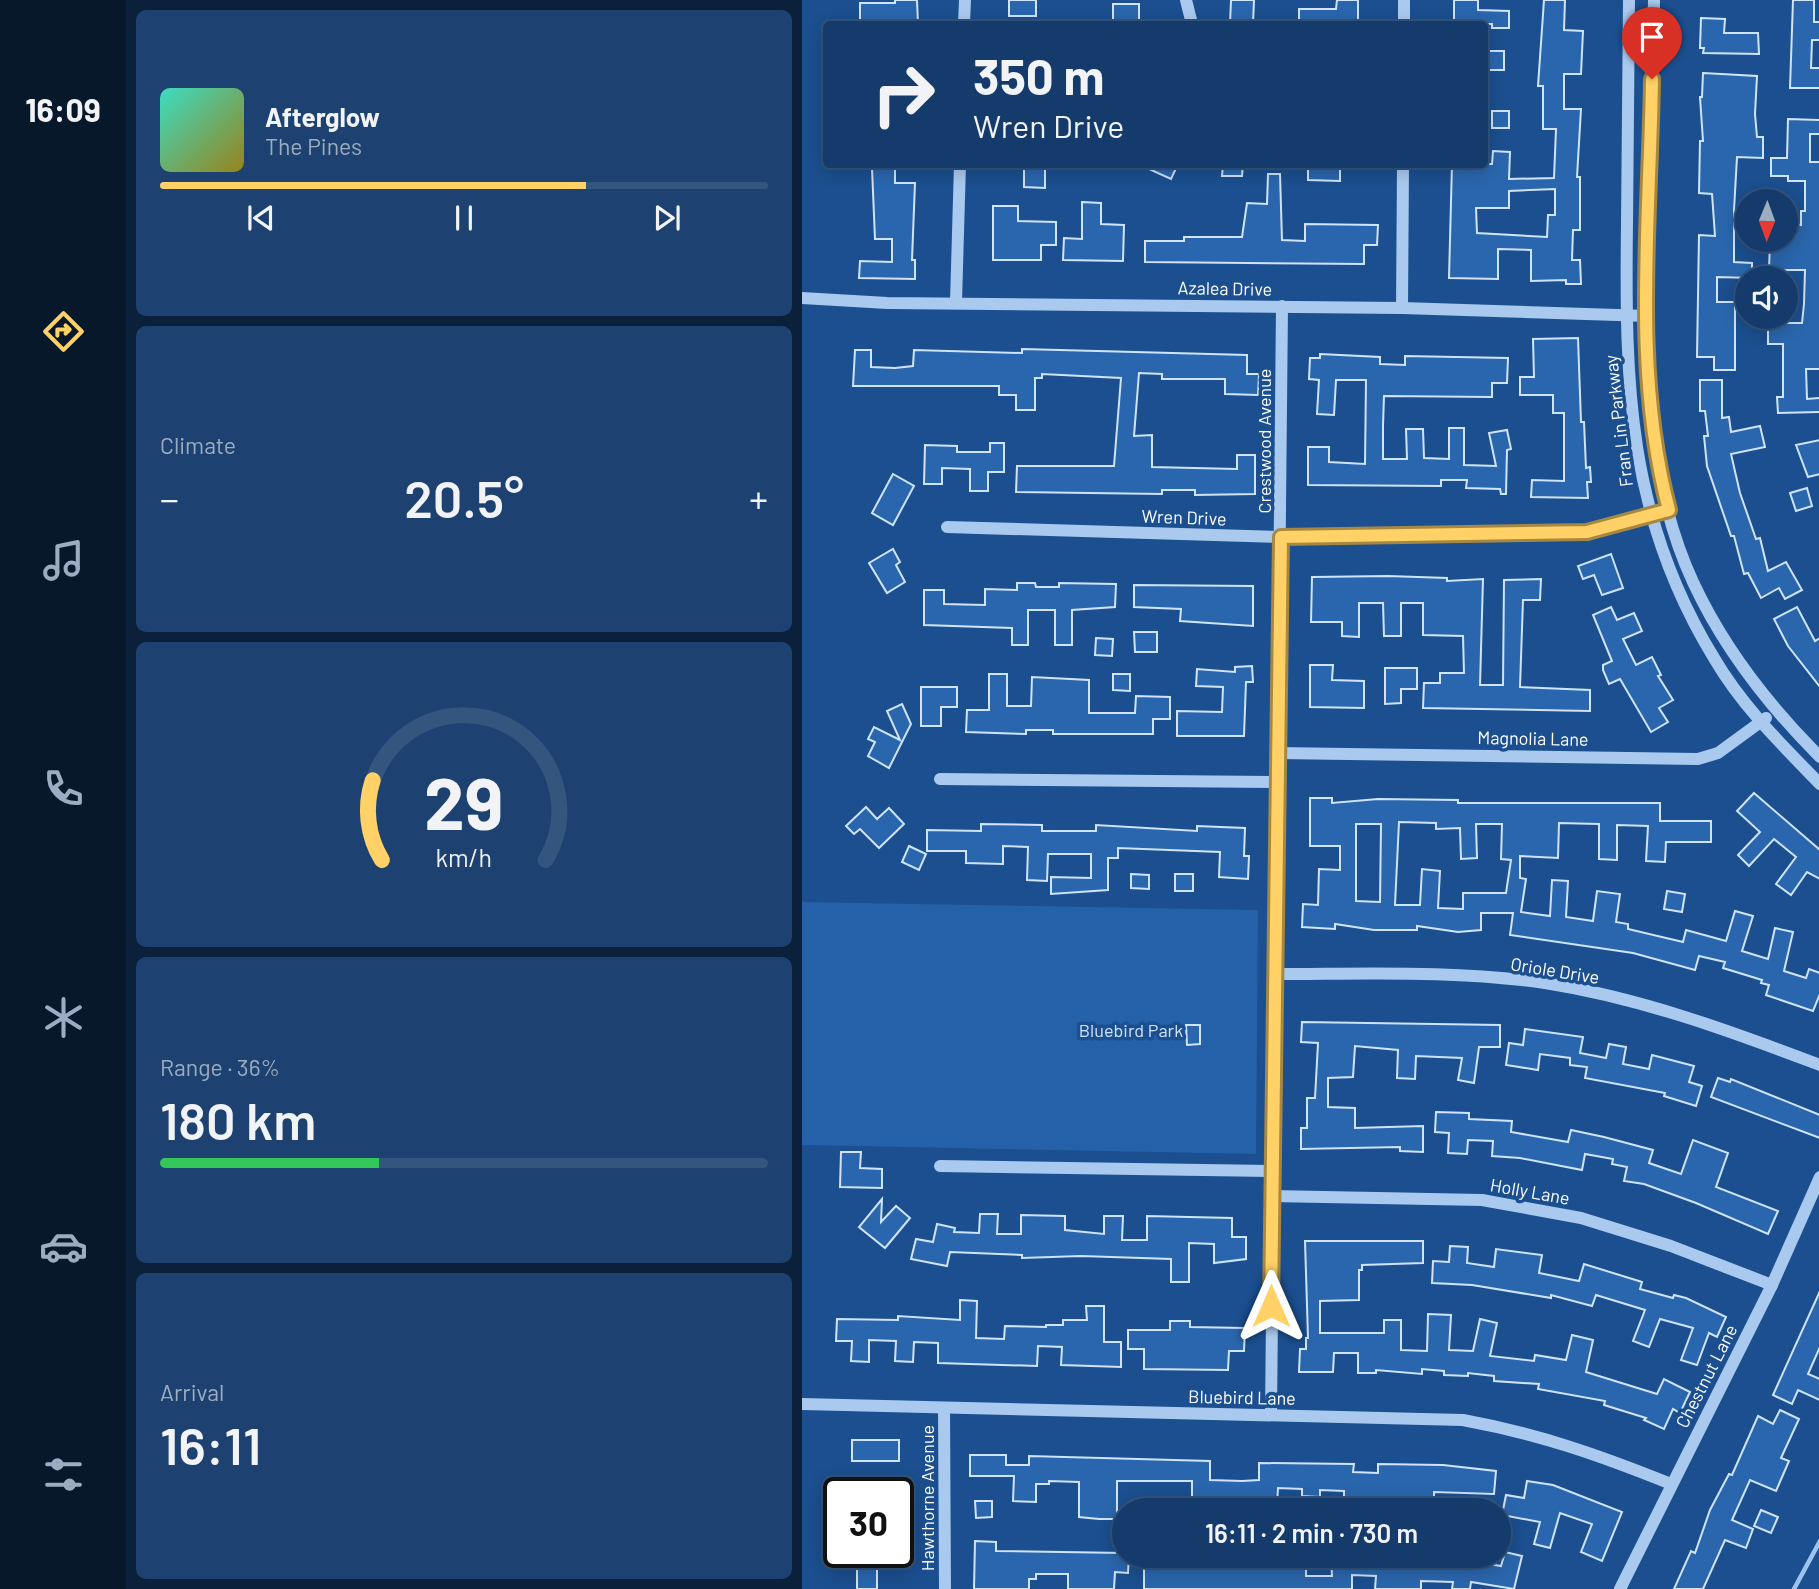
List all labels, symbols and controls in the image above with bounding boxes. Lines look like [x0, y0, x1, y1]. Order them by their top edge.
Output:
pin [1622, 7, 1682, 79]
icon: arrive [1633, 18, 1671, 56]
text: 350 m [973, 46, 1105, 105]
icon: right [858, 49, 949, 140]
text: 16:09 [25, 90, 101, 128]
text: Afterglow [265, 101, 380, 132]
text: Wren Drive [973, 106, 1124, 144]
text: The Pines [265, 132, 362, 160]
north arrow [1735, 189, 1798, 252]
map controls [1735, 189, 1798, 329]
icon: previous [242, 199, 280, 237]
icon: pause [445, 199, 483, 237]
icon: next [648, 199, 686, 237]
button: sound [1735, 266, 1798, 329]
street label: Azalea Drive [1177, 276, 1273, 300]
icon: directions [39, 307, 88, 356]
street label: Fran Lin Parkway [1599, 354, 1637, 488]
street label: Crestwood Avenue [1253, 369, 1275, 513]
text: Climate [160, 431, 236, 459]
text: 20.5° [404, 466, 524, 528]
text: − [160, 475, 179, 521]
text: + [749, 475, 768, 521]
street label: Wren Drive [1141, 505, 1227, 529]
icon: music [39, 536, 88, 585]
street label: Magnolia Lane [1477, 726, 1589, 750]
text: 29 [424, 758, 504, 846]
icon: phone [39, 764, 88, 813]
text: km/h [436, 842, 492, 872]
street label: Oriole Drive [1509, 952, 1601, 988]
icon: climate [39, 993, 88, 1042]
park label: Bluebird Park [1079, 1019, 1183, 1041]
text: Range · 36% [160, 1053, 280, 1081]
text: 180 km [160, 1088, 316, 1150]
street label: Holly Lane [1489, 1173, 1571, 1209]
icon: car [39, 1222, 88, 1271]
position arrow [1234, 1269, 1308, 1343]
street label: Chestnut Lane [1670, 1321, 1742, 1431]
text: Arrival [160, 1378, 224, 1406]
street label: Bluebird Lane [1188, 1385, 1296, 1409]
text: 16:11 [160, 1413, 261, 1475]
street label: Hawthorne Avenue [916, 1425, 938, 1571]
icon: filters [39, 1450, 88, 1499]
speed limit sign: 30 [823, 1477, 914, 1568]
text: 16:11 · 2 min · 730 m [1205, 1517, 1418, 1548]

